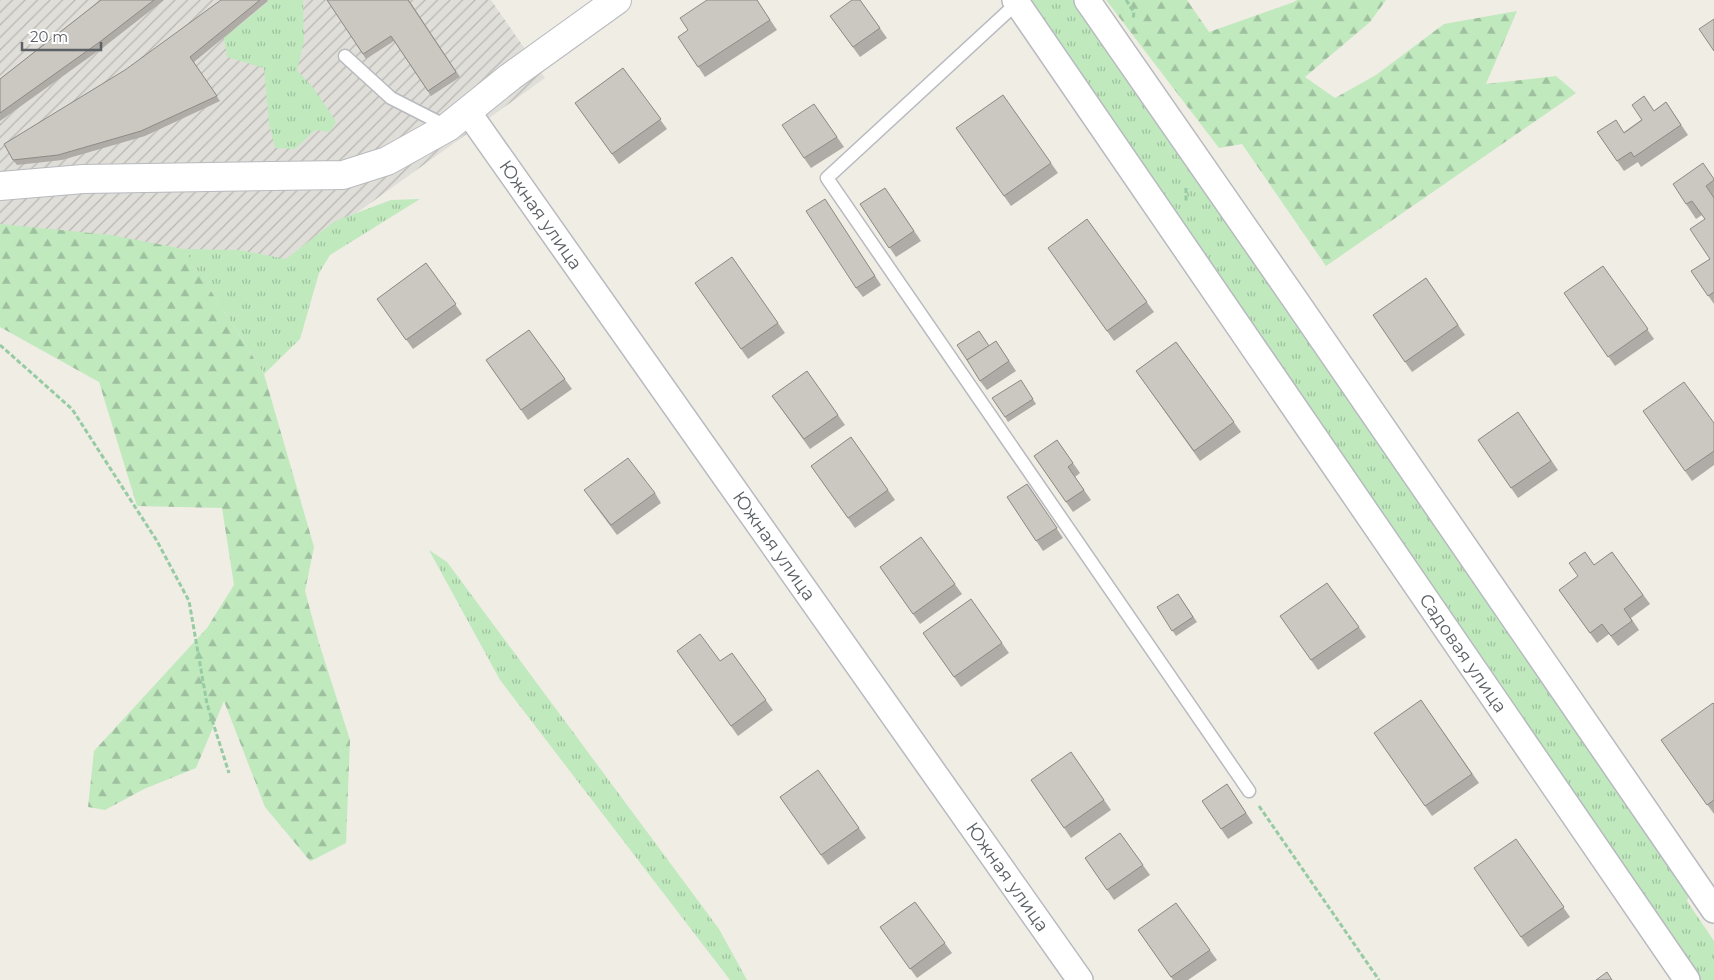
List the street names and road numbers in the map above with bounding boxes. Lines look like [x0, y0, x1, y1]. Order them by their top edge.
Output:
street label: Южная улица [494, 156, 587, 274]
street label: Южная улица [728, 487, 820, 605]
street label: Садовая улица [1414, 589, 1511, 717]
street label: Южная улица [961, 818, 1053, 936]

